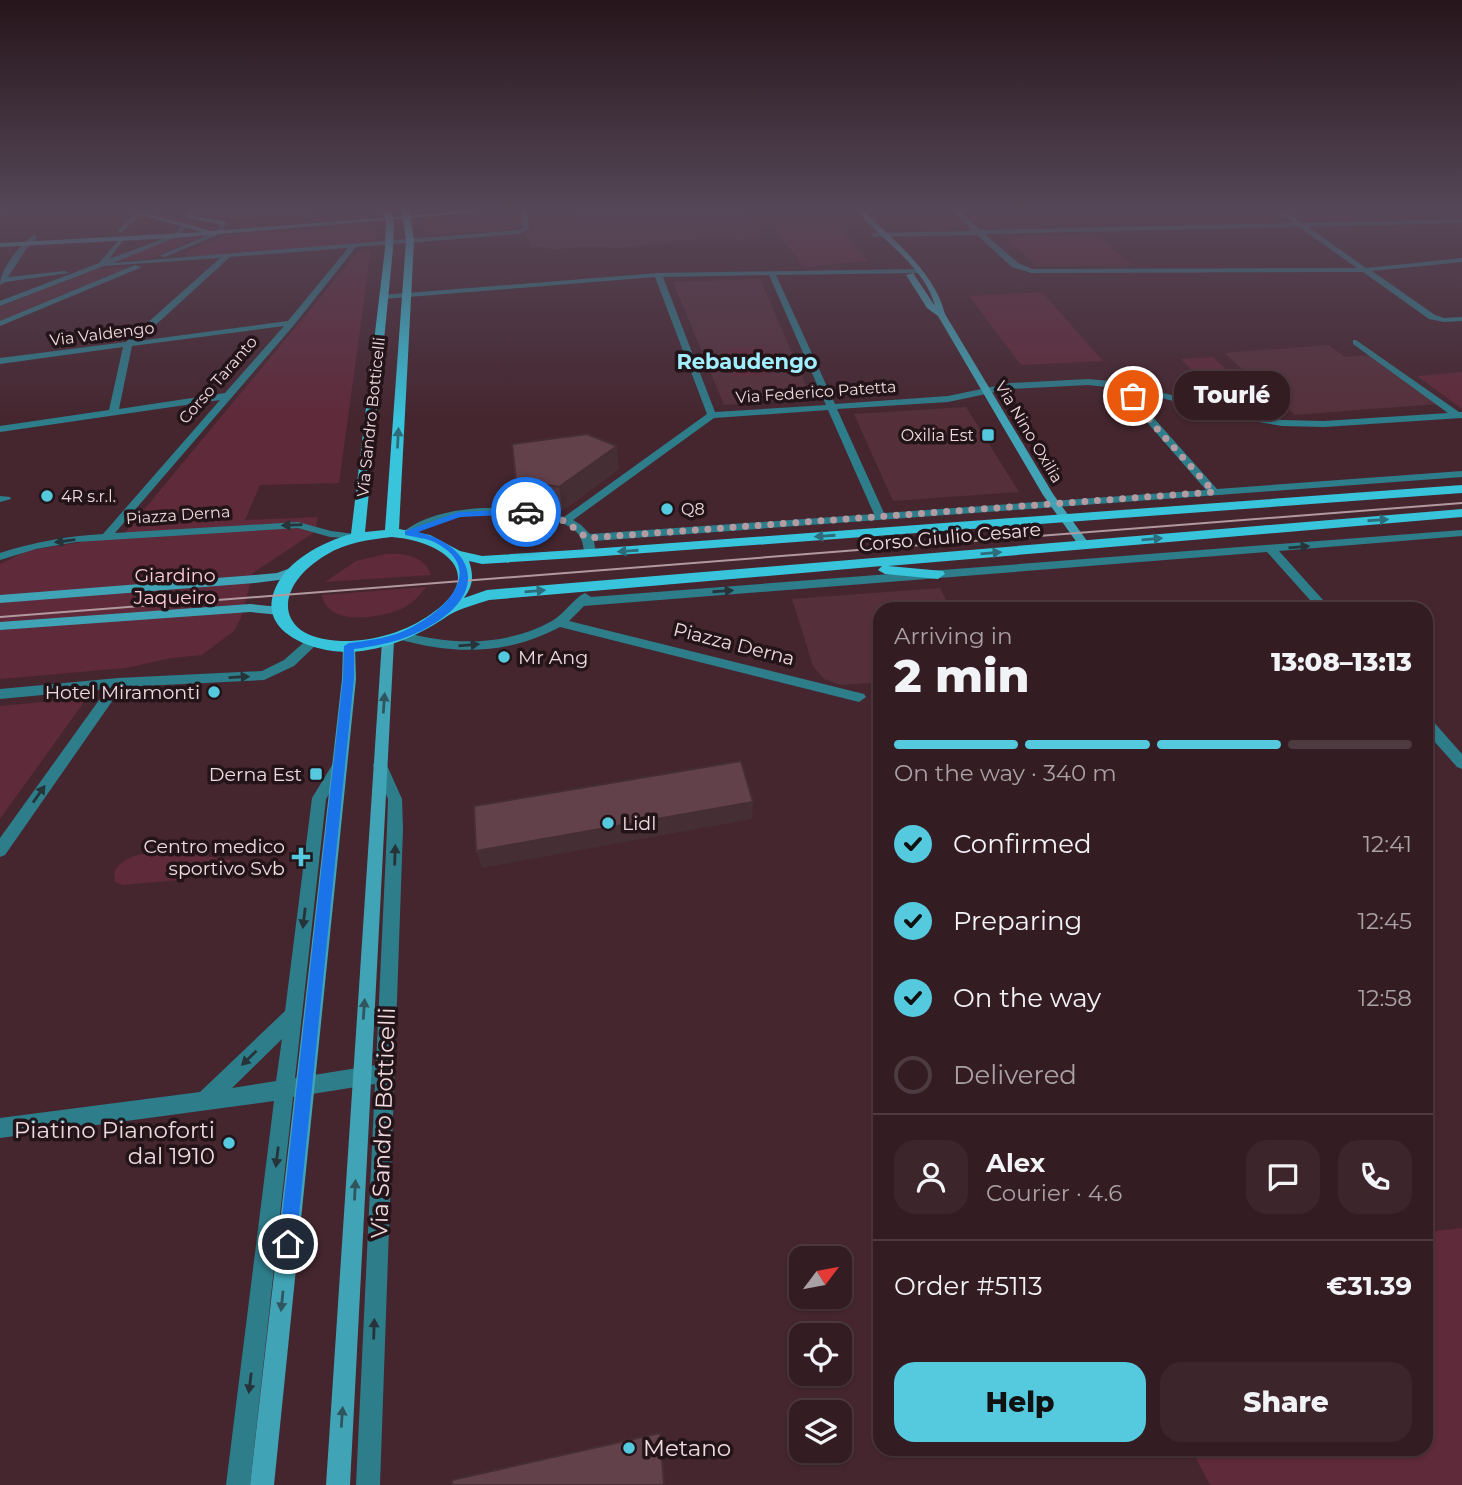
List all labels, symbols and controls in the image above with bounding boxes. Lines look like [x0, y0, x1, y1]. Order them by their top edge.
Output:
street label: Via Valdengo [49, 318, 155, 350]
street label: Corso Taranto [175, 332, 261, 428]
street label: Via Sandro Botticelli [353, 336, 389, 498]
district label: Rebaudengo [676, 349, 818, 374]
pin [1103, 366, 1163, 426]
callout: Tourlé [1175, 372, 1290, 420]
street label: Via Federico Patetta [735, 377, 897, 407]
icon: bag [1114, 377, 1152, 415]
street label: Via Nino Oxilia [991, 378, 1067, 486]
text: Tourlé [1194, 381, 1270, 409]
place label: Oxilia Est [901, 426, 975, 445]
one-way arrow [392, 427, 403, 449]
marker: Oxilia Est [980, 427, 996, 443]
courier [491, 477, 561, 547]
place label: 4R s.r.l. [61, 487, 116, 506]
marker: 4R s.r.l. [39, 488, 55, 504]
icon: car [507, 493, 545, 531]
place label: Q8 [681, 500, 705, 519]
marker: Q8 [659, 501, 675, 517]
street label: Piazza Derna [125, 502, 231, 528]
one-way arrow [1368, 514, 1390, 525]
street label: Corso Giulio Cesare [858, 518, 1042, 556]
one-way arrow [280, 520, 302, 531]
one-way arrow [813, 531, 835, 542]
one-way arrow [1141, 533, 1163, 544]
one-way arrow [54, 535, 76, 546]
one-way arrow [1289, 541, 1311, 552]
one-way arrow [616, 545, 638, 556]
one-way arrow [980, 547, 1002, 558]
park label: Giardino Jaqueiro [133, 564, 216, 609]
one-way arrow [524, 585, 546, 596]
one-way arrow [712, 585, 734, 596]
street label: Piazza Derna [671, 618, 797, 670]
text: Arriving in [894, 622, 1013, 650]
one-way arrow [458, 639, 480, 650]
place label: Mr Ang [518, 646, 588, 669]
text: 13:08–13:13 [1271, 646, 1412, 678]
text: 2 min [894, 647, 1029, 704]
marker: Mr Ang [496, 649, 512, 665]
one-way arrow [228, 671, 250, 682]
place label: Hotel Miramonti [45, 681, 200, 704]
marker: Hotel Miramonti [206, 684, 222, 700]
one-way arrow [379, 692, 390, 714]
text: On the way · 340 m [894, 759, 1117, 787]
place label: Derna Est [209, 763, 302, 786]
marker: Derna Est [308, 766, 324, 782]
one-way arrow [32, 785, 46, 803]
place label: Lidl [622, 812, 656, 835]
marker: Lidl [600, 815, 616, 831]
icon: check [894, 825, 932, 863]
text: Confirmed [953, 828, 1092, 860]
text: 12:41 [1363, 830, 1412, 858]
place label: Centro medico sportivo Svb [144, 835, 285, 880]
one-way arrow [389, 844, 400, 866]
marker: Centro medico sportivo Svb [291, 847, 311, 867]
icon: check [894, 902, 932, 940]
text: Preparing [953, 905, 1082, 937]
one-way arrow [299, 907, 310, 929]
text: 12:45 [1358, 907, 1412, 935]
icon: check [894, 979, 932, 1017]
text: On the way [953, 982, 1101, 1014]
text: 12:58 [1358, 984, 1412, 1012]
one-way arrow [359, 998, 370, 1020]
street label: Via Sandro Botticelli [365, 1007, 401, 1239]
one-way arrow [241, 1050, 258, 1066]
text: Delivered [953, 1059, 1077, 1091]
place label: Piatino Pianoforti dal 1910 [14, 1116, 215, 1170]
marker: Piatino Pianoforti dal 1910 [221, 1135, 237, 1151]
button: person [894, 1140, 968, 1214]
button: chat [1246, 1140, 1320, 1214]
button: phone [1338, 1140, 1412, 1214]
one-way arrow [271, 1147, 282, 1169]
text: Alex [986, 1147, 1045, 1179]
one-way arrow [349, 1178, 360, 1200]
text: Courier · 4.6 [986, 1179, 1122, 1207]
pin [258, 1214, 318, 1274]
icon: home [269, 1225, 307, 1263]
north arrow [789, 1246, 852, 1309]
map controls [789, 1246, 852, 1463]
text: Order #5113 [894, 1270, 1043, 1302]
text: €31.39 [1326, 1270, 1412, 1302]
one-way arrow [276, 1290, 287, 1312]
one-way arrow [369, 1318, 380, 1340]
button: locate [789, 1323, 852, 1386]
button: Help [894, 1362, 1146, 1442]
button: Share [1160, 1362, 1412, 1442]
one-way arrow [244, 1373, 255, 1395]
button: layers [789, 1400, 852, 1463]
one-way arrow [337, 1406, 348, 1428]
place label: Metano [643, 1434, 731, 1462]
marker: Metano [621, 1440, 637, 1456]

